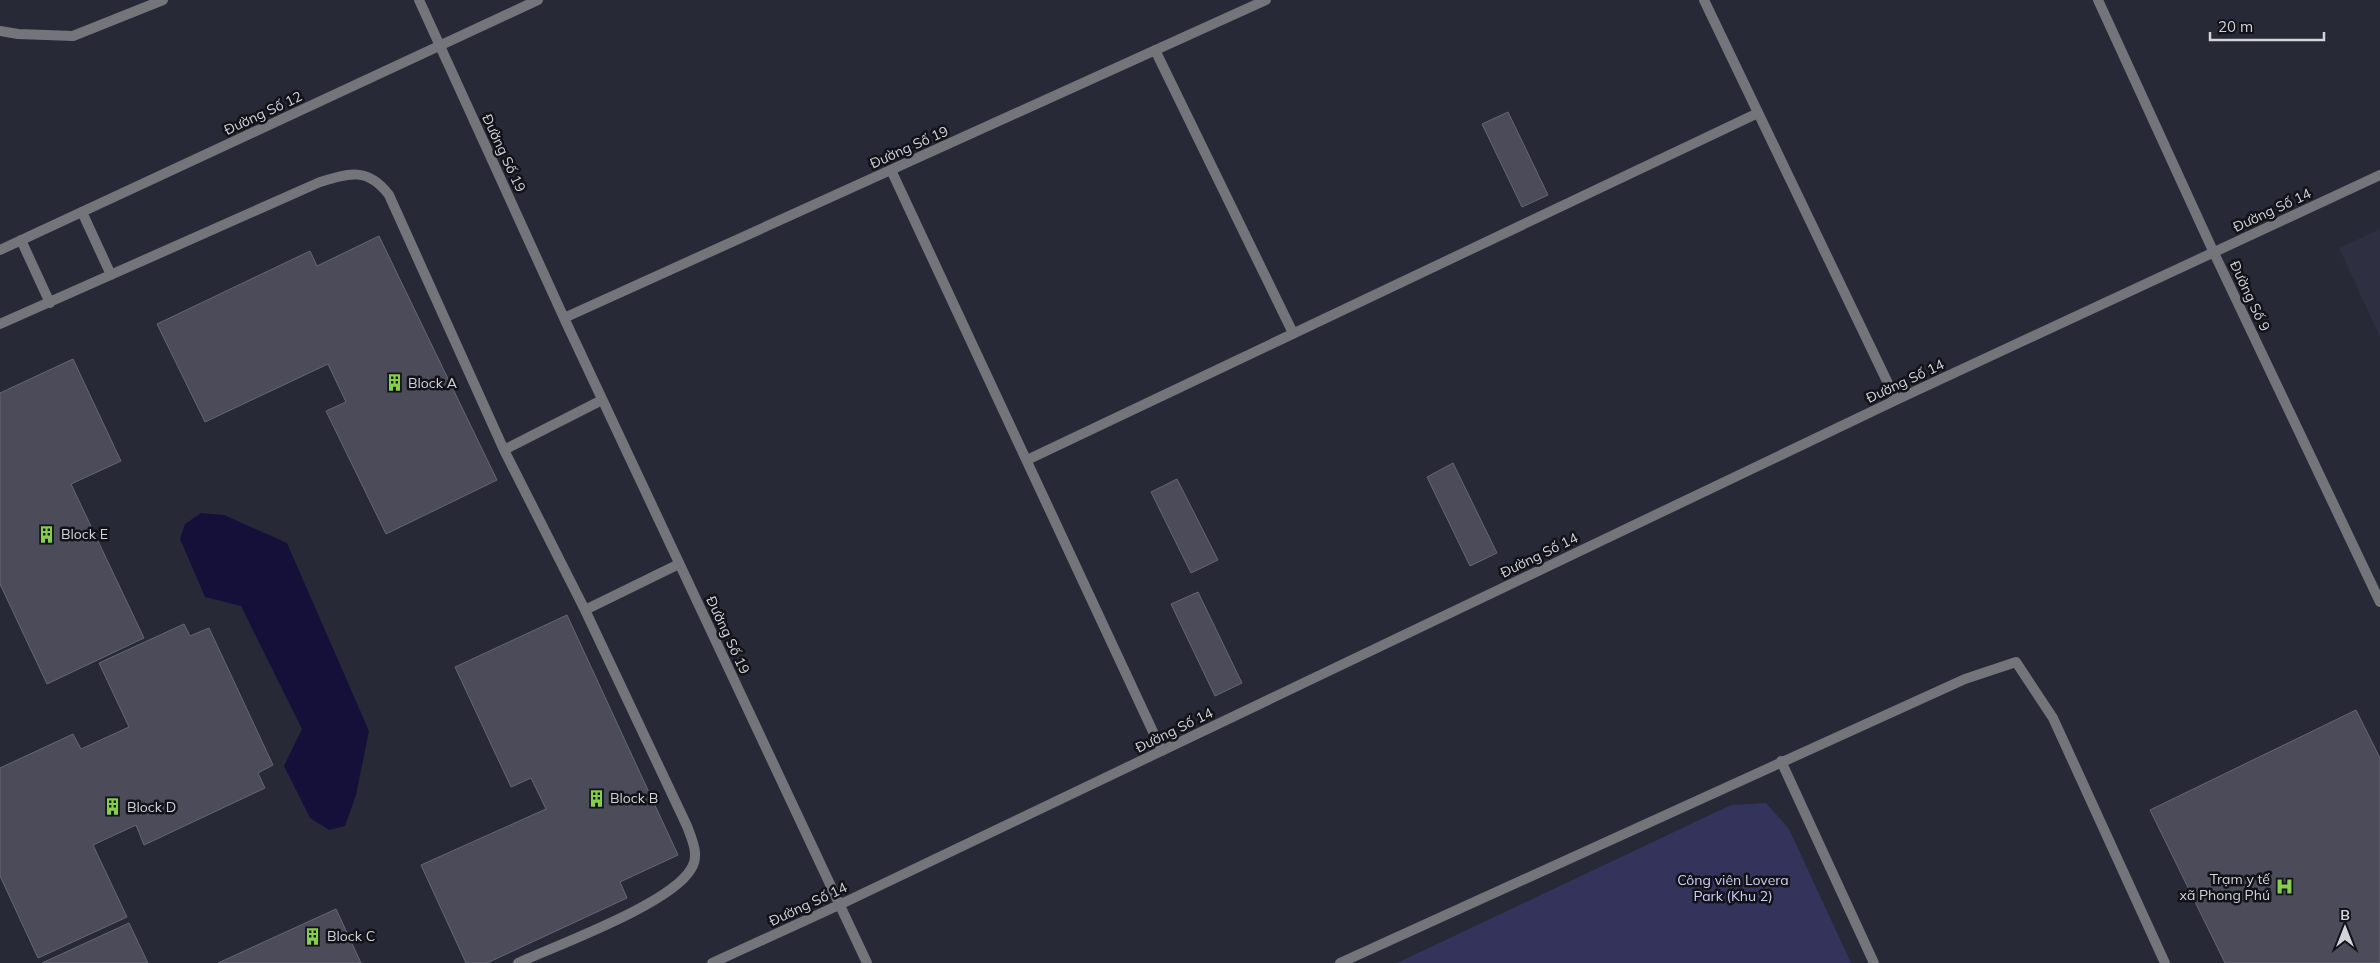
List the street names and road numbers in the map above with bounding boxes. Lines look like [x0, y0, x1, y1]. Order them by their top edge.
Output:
street label: Đường Số 12 [221, 87, 305, 139]
street label: Đường Số 19 [478, 111, 530, 195]
street label: Đường Số 19 [867, 122, 951, 172]
street label: Đường Số 14 [2230, 184, 2314, 236]
street label: Đường Số 9 [2226, 258, 2274, 334]
street label: Đường Số 14 [1863, 355, 1947, 407]
street label: Đường Số 14 [1497, 528, 1581, 582]
street label: Đường Số 19 [702, 593, 754, 677]
street label: Đường Số 14 [1132, 703, 1216, 757]
street label: Đường Số 14 [766, 878, 850, 930]

